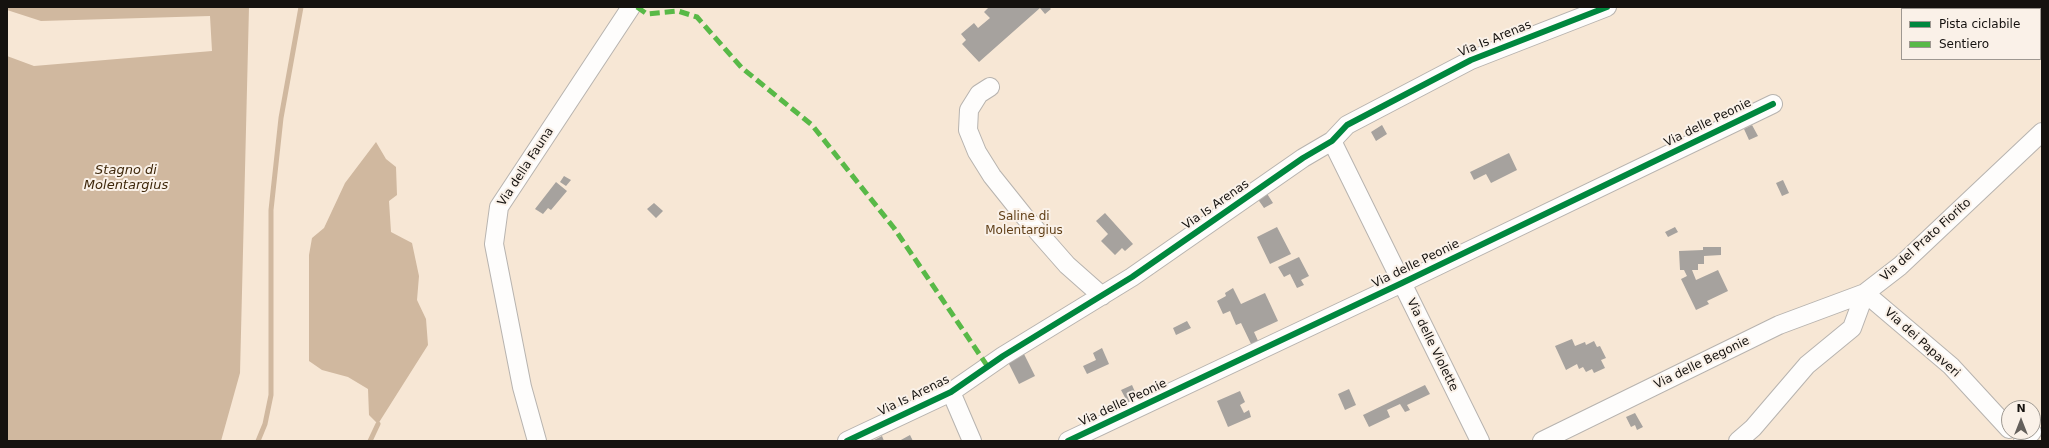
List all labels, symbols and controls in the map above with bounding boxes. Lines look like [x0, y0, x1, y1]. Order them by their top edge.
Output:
legend [1901, 8, 2041, 60]
text: Pista ciclabile [1939, 17, 2020, 31]
street label: Via Is Arenas [1456, 18, 1534, 60]
text: Sentiero [1939, 37, 1989, 51]
street label: Via delle Peonie [1662, 96, 1754, 150]
street label: Via della Fauna [495, 125, 557, 209]
water label: Stagno di Molentargius [84, 163, 168, 194]
street label: Via Is Arenas [1180, 177, 1252, 233]
street label: Via del Prato Fiorito [1878, 196, 1974, 284]
park label: Saline di Molentargius [985, 210, 1063, 238]
street label: Via delle Peonie [1370, 237, 1462, 291]
street label: Via delle Violette [1403, 296, 1461, 394]
street label: Via dei Papaveri [1881, 305, 1963, 381]
street label: Via delle Begonie [1652, 334, 1752, 392]
street label: Via Is Arenas [876, 373, 952, 419]
street label: Via delle Peonie [1077, 376, 1169, 430]
north arrow [2001, 400, 2041, 440]
text: N [2016, 402, 2026, 415]

